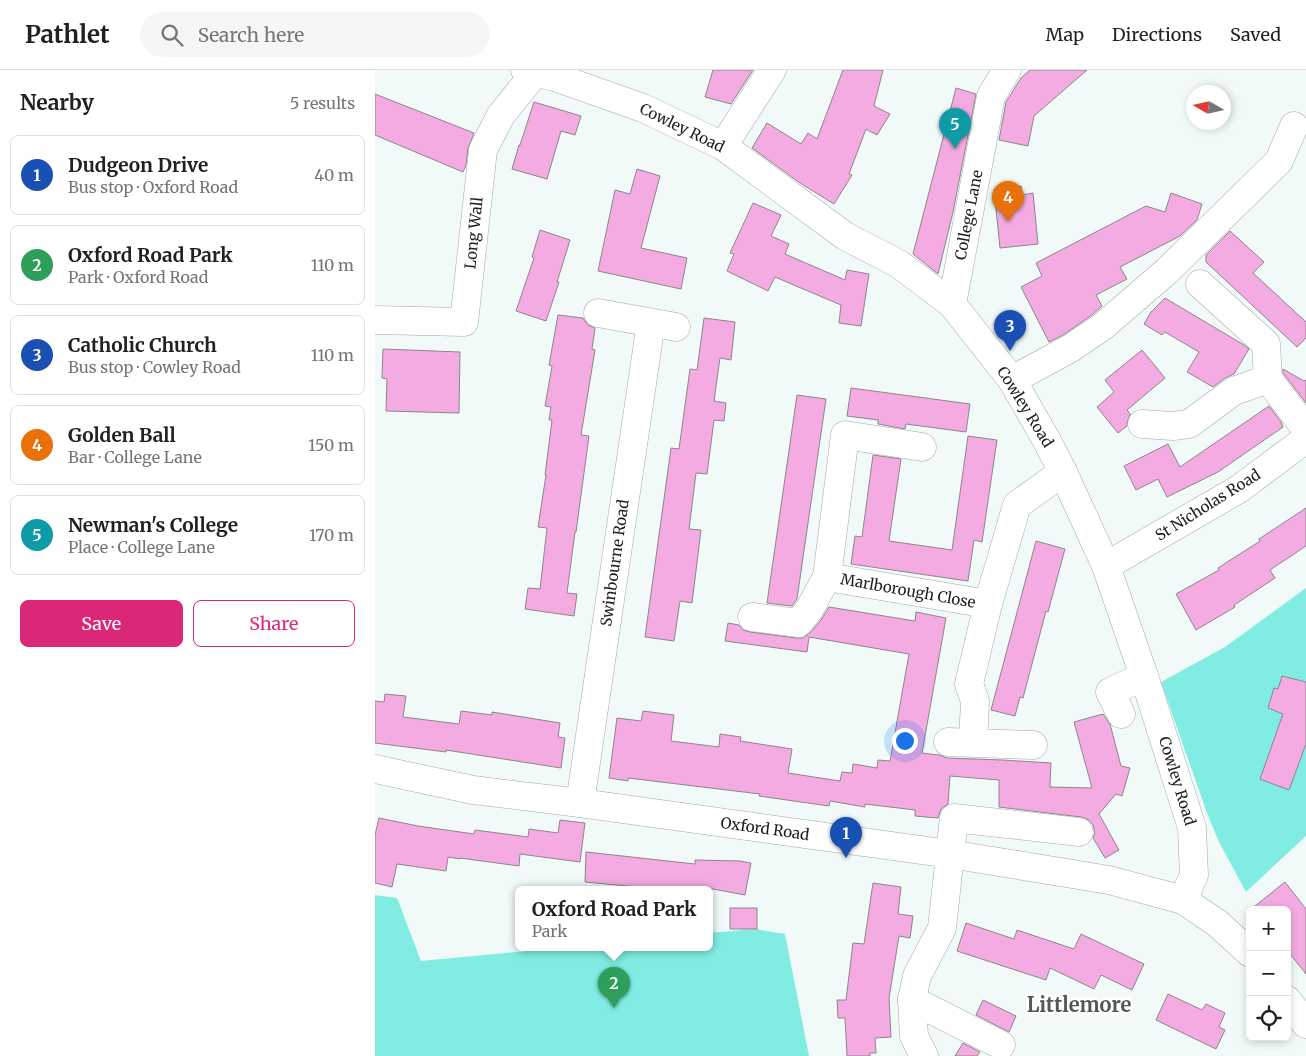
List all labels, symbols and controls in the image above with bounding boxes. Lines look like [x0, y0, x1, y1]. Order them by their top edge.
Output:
search box [140, 12, 490, 57]
text: Pathlet [25, 19, 110, 50]
icon: search [158, 21, 186, 49]
text: Search here [198, 23, 304, 47]
text: Map [1046, 23, 1084, 46]
text: Directions [1112, 23, 1202, 46]
text: Saved [1230, 23, 1281, 46]
north arrow [1186, 85, 1231, 130]
text: Nearby [20, 89, 94, 116]
text: 5 results [290, 93, 355, 113]
street label: Cowley Road [637, 99, 728, 156]
pin: 5 [939, 108, 971, 149]
text: Dudgeon Drive [68, 153, 208, 177]
text: 1 [33, 165, 41, 185]
text: 40 m [314, 165, 354, 185]
street label: College Lane [950, 168, 987, 262]
text: Bus stop · Oxford Road [68, 177, 238, 197]
pin: 4 [992, 181, 1024, 222]
street label: Long Wall [460, 196, 487, 270]
text: Oxford Road Park [68, 243, 233, 267]
text: 2 [32, 255, 42, 275]
text: 110 m [311, 255, 354, 275]
text: Park · Oxford Road [68, 267, 208, 287]
pin: 3 [994, 310, 1026, 351]
text: Catholic Church [68, 333, 217, 357]
text: 3 [32, 345, 42, 365]
text: 110 m [311, 345, 354, 365]
text: Bus stop · Cowley Road [68, 357, 241, 377]
street label: Cowley Road [993, 363, 1058, 451]
text: Golden Ball [68, 423, 176, 447]
text: 4 [32, 435, 42, 455]
text: 150 m [308, 435, 354, 455]
text: Bar · College Lane [68, 447, 202, 467]
street label: St Nicholas Road [1152, 465, 1264, 545]
street label: Swinbourne Road [596, 498, 633, 628]
text: Newman's College [68, 513, 238, 537]
text: 5 [32, 525, 42, 545]
text: 170 m [309, 525, 354, 545]
text: Place · College Lane [68, 537, 215, 557]
street label: Marlborough Close [839, 569, 977, 612]
button: Save [20, 600, 183, 647]
button: Share [193, 600, 355, 647]
your location [892, 728, 918, 754]
street label: Cowley Road [1155, 734, 1200, 828]
street label: Oxford Road [719, 813, 811, 844]
pin: 1 [830, 817, 862, 858]
popup [515, 886, 713, 951]
text: Oxford Road Park [532, 897, 696, 921]
map controls [1246, 906, 1291, 1041]
button: + [1246, 906, 1291, 951]
text: Park [532, 921, 567, 941]
button: − [1246, 951, 1291, 996]
pin: 2 [598, 967, 630, 1008]
district label: Littlemore [1027, 992, 1131, 1017]
button: locate [1246, 996, 1291, 1041]

